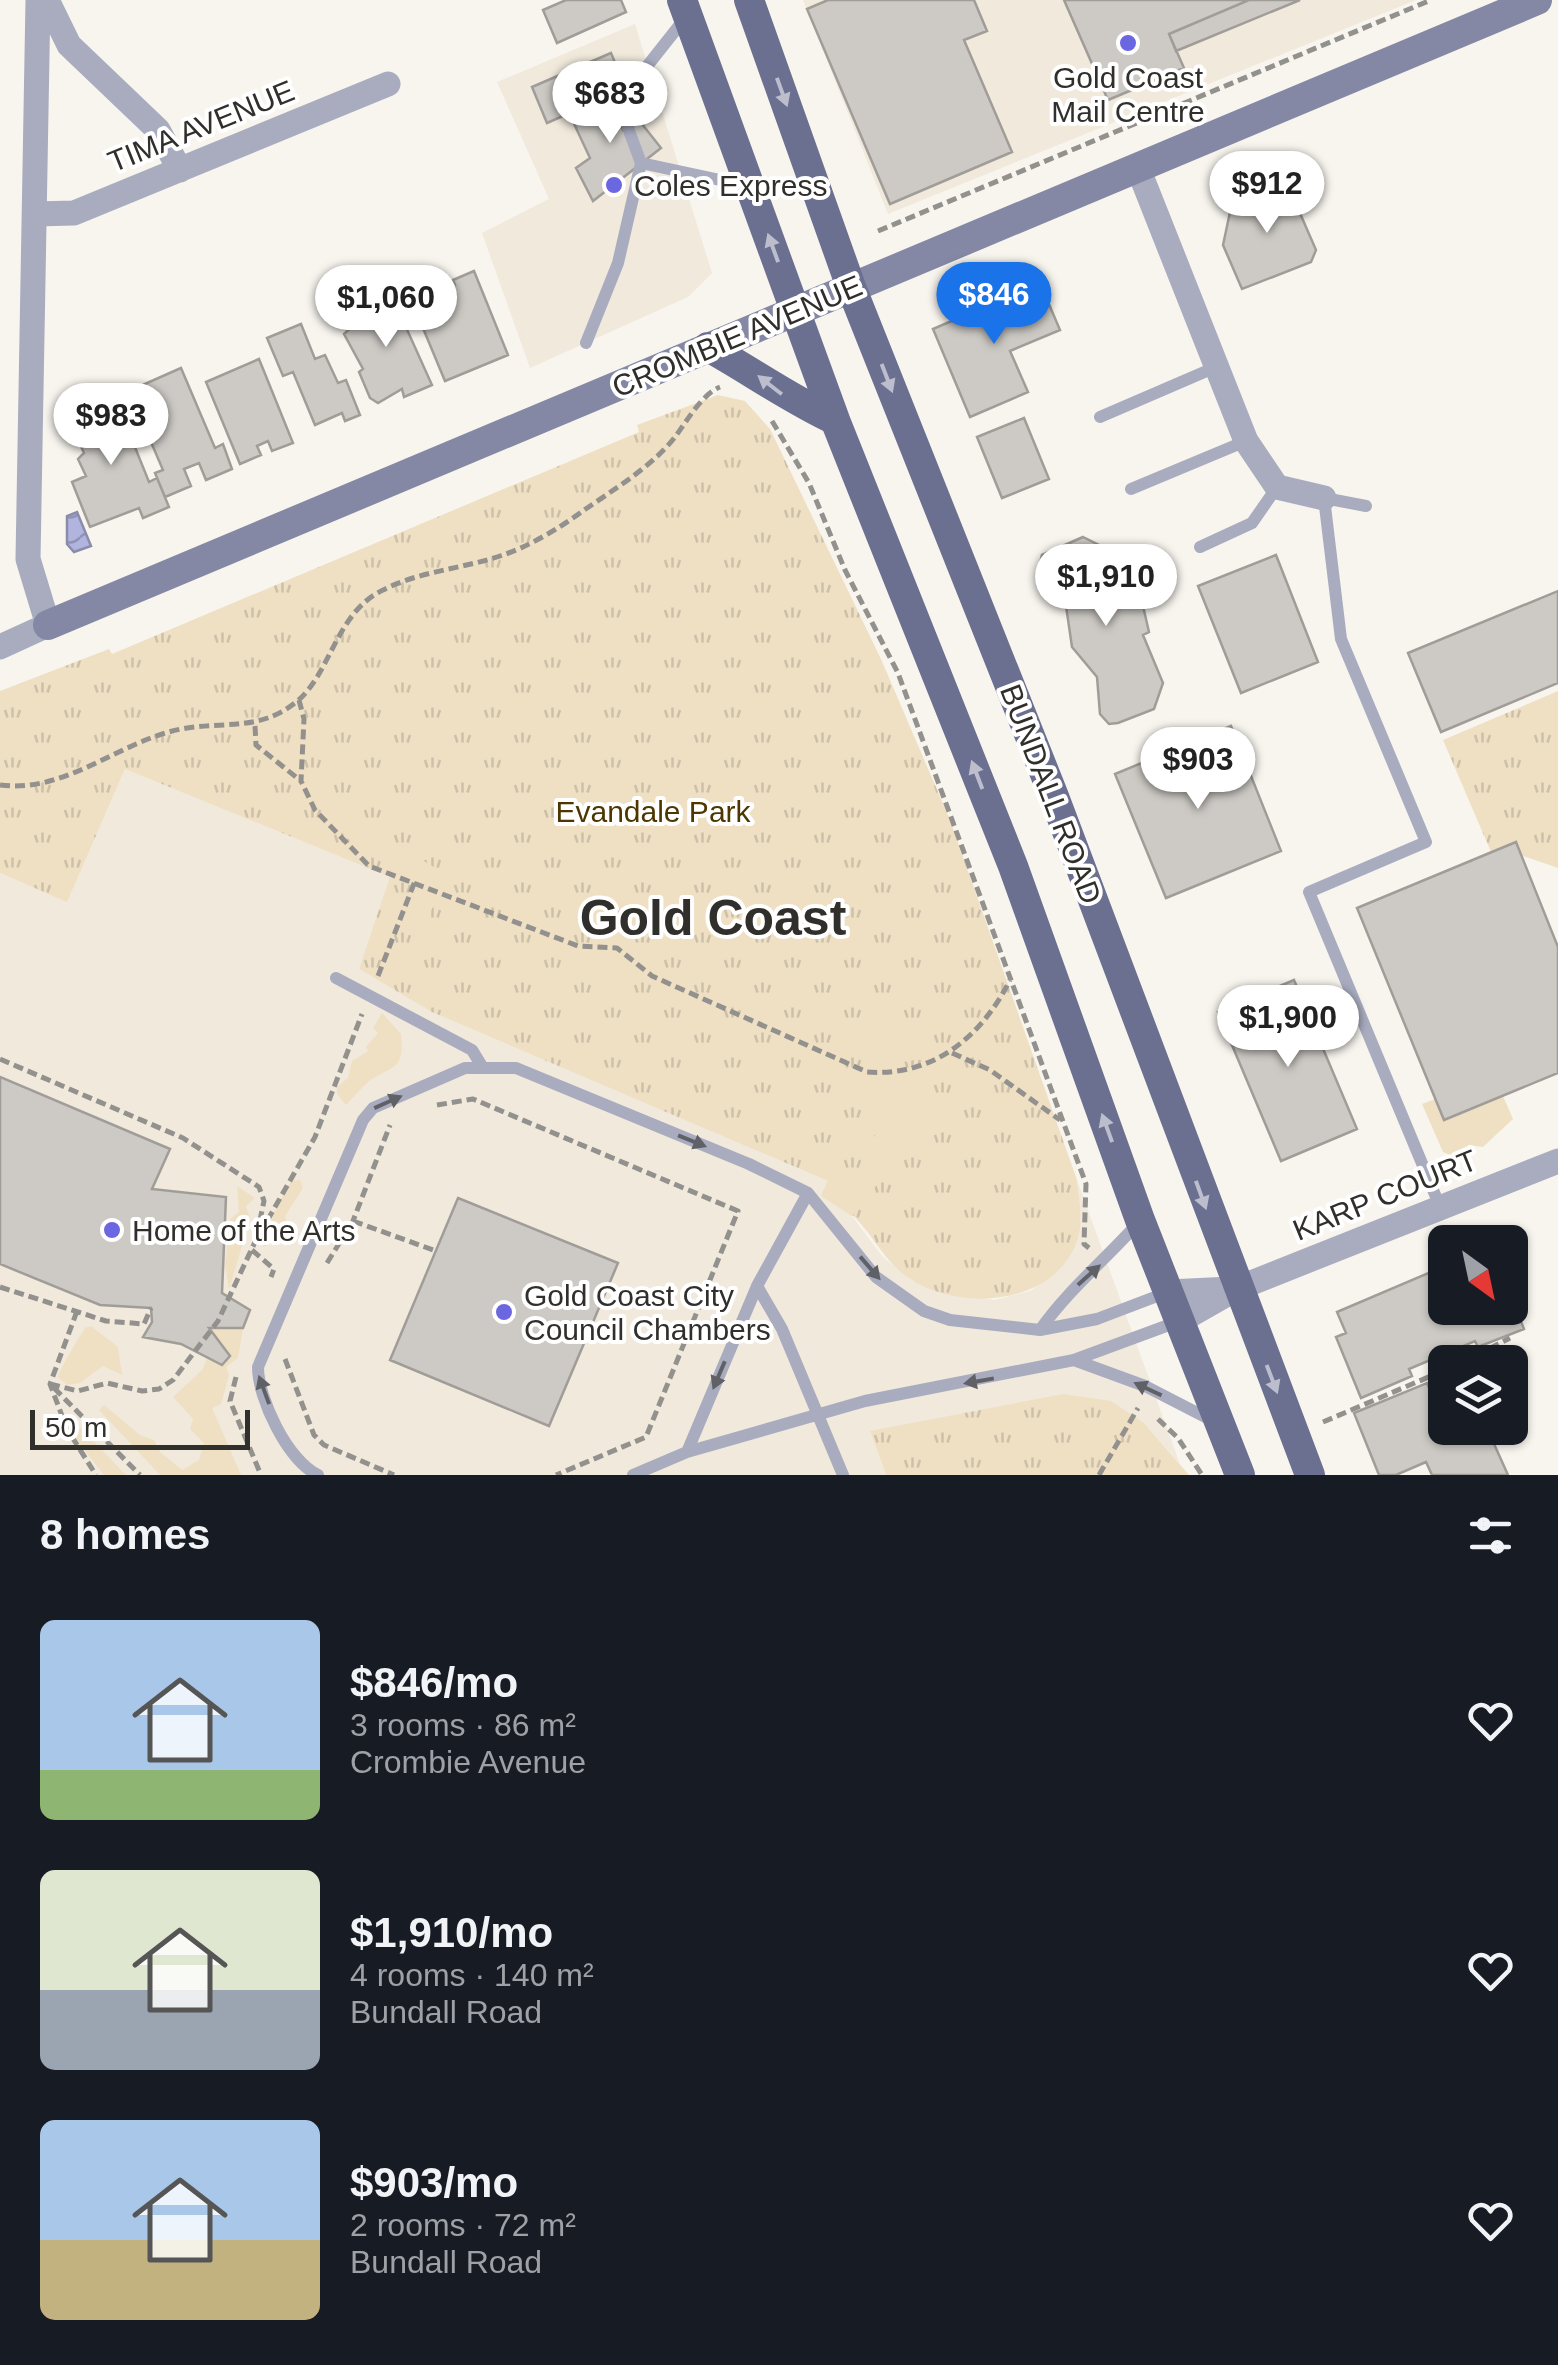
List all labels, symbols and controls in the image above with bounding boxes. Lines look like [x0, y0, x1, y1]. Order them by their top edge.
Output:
marker: Gold Coast Mail Centre [1117, 32, 1139, 54]
pin: $683 [551, 61, 669, 146]
place label: Gold Coast Mail Centre [1051, 61, 1205, 128]
street label: TIMA AVENUE [103, 74, 299, 178]
text: $683 [574, 75, 646, 111]
one-way arrow [775, 77, 790, 107]
pin: $912 [1208, 151, 1326, 236]
text: $912 [1231, 165, 1303, 201]
place label: Coles Express [634, 169, 827, 202]
marker: Coles Express [603, 174, 625, 196]
one-way arrow [765, 233, 780, 263]
pin: $846 [935, 262, 1053, 347]
pin: $1,060 [305, 265, 467, 350]
street label: CROMBIE AVENUE [607, 268, 867, 404]
text: $846 [958, 276, 1030, 312]
text: $1,060 [337, 279, 435, 315]
one-way arrow [879, 363, 895, 393]
one-way arrow [758, 375, 783, 396]
pin: $983 [52, 383, 170, 468]
text: $983 [75, 397, 147, 433]
pin: $1,910 [1025, 544, 1187, 629]
text: $1,910 [1057, 558, 1155, 594]
street label: BUNDALL ROAD [994, 680, 1108, 908]
pin: $903 [1139, 727, 1257, 812]
text: $903 [1162, 741, 1234, 777]
one-way arrow [969, 759, 985, 789]
park label: Evandale Park [555, 795, 752, 828]
district label: Gold Coast [580, 890, 847, 946]
pin: $1,900 [1207, 985, 1369, 1070]
text: $1,900 [1239, 999, 1337, 1035]
one-way arrow [374, 1093, 403, 1110]
one-way arrow [1099, 1113, 1114, 1143]
one-way arrow [677, 1133, 707, 1149]
street label: KARP COURT [1288, 1143, 1482, 1247]
one-way arrow [1194, 1181, 1209, 1211]
place label: Home of the Arts [132, 1214, 355, 1247]
marker: Home of the Arts [101, 1219, 123, 1241]
north arrow [1428, 1225, 1528, 1325]
map controls [1428, 1225, 1528, 1445]
one-way arrow [858, 1255, 880, 1280]
one-way arrow [1077, 1264, 1101, 1287]
place label: Gold Coast City Council Chambers [524, 1279, 771, 1346]
marker: Gold Coast City Council Chambers [493, 1301, 515, 1323]
button: layers [1428, 1345, 1528, 1445]
one-way arrow [711, 1360, 727, 1390]
one-way arrow [1265, 1364, 1281, 1394]
one-way arrow [963, 1374, 994, 1389]
one-way arrow [255, 1375, 270, 1405]
one-way arrow [1134, 1381, 1163, 1398]
scale bar [30, 1405, 250, 1450]
text: 50 m [45, 1412, 107, 1443]
icon: filters [1463, 1508, 1518, 1563]
text: 8 homes [40, 1511, 210, 1558]
text: $846/mo [350, 1659, 518, 1706]
icon: home [120, 1660, 240, 1780]
icon: heart [1463, 1693, 1518, 1748]
text: 3 rooms · 86 m² [350, 1707, 576, 1743]
text: Crombie Avenue [350, 1744, 586, 1780]
text: $1,910/mo [350, 1909, 553, 1956]
icon: home [120, 1910, 240, 2030]
icon: heart [1463, 1943, 1518, 1998]
text: 4 rooms · 140 m² [350, 1957, 594, 1993]
text: Bundall Road [350, 1994, 542, 2030]
text: $903/mo [350, 2159, 518, 2206]
icon: home [120, 2160, 240, 2280]
icon: heart [1463, 2193, 1518, 2248]
text: 2 rooms · 72 m² [350, 2207, 576, 2243]
text: Bundall Road [350, 2244, 542, 2280]

